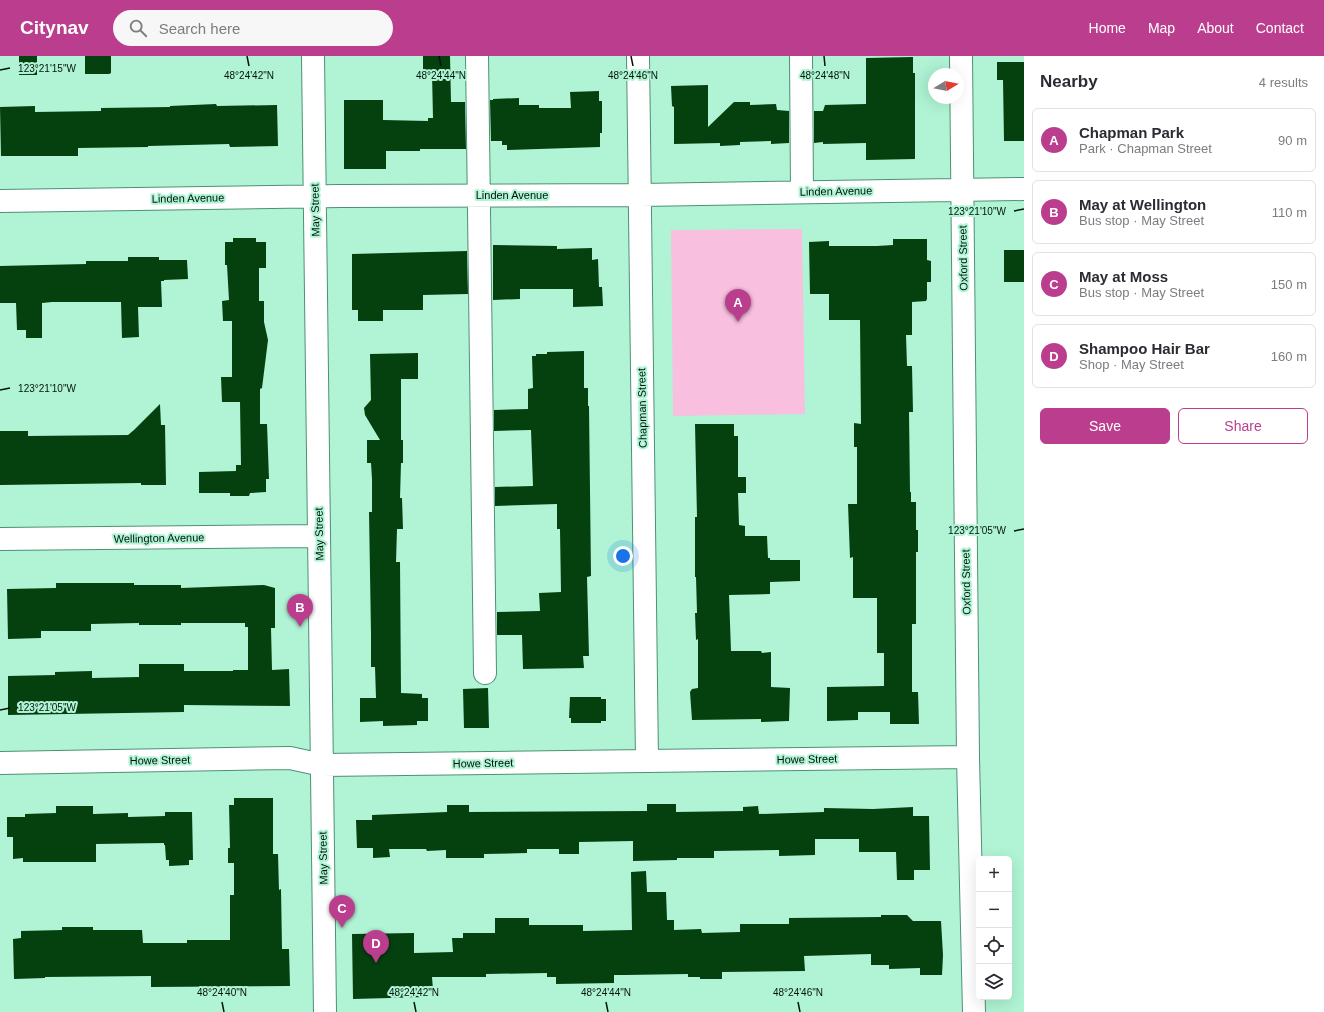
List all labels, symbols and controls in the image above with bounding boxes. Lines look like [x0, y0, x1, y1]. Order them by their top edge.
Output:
search box [113, 10, 393, 46]
text: Citynav [20, 17, 89, 38]
icon: search [127, 17, 149, 39]
text: Search here [159, 20, 240, 37]
text: Home [1089, 20, 1126, 36]
text: Map [1148, 20, 1175, 36]
text: About [1197, 20, 1234, 36]
text: Contact [1256, 20, 1304, 36]
text: 123°21'15"W [18, 63, 76, 74]
north arrow [928, 68, 964, 104]
text: 48°24'42"N [224, 70, 274, 81]
text: 48°24'44"N [416, 70, 466, 81]
text: 48°24'46"N [608, 70, 658, 81]
text: 48°24'48"N [800, 70, 850, 81]
text: Nearby [1040, 72, 1098, 91]
text: 4 results [1259, 75, 1308, 90]
text: Chapman Park [1079, 124, 1184, 141]
text: A [1049, 133, 1059, 148]
text: 90 m [1278, 133, 1307, 148]
text: Park · Chapman Street [1079, 141, 1212, 156]
street label: May Street [309, 183, 321, 237]
street label: Linden Avenue [800, 184, 872, 198]
street label: Linden Avenue [476, 189, 548, 201]
street label: Linden Avenue [152, 191, 224, 205]
text: May at Wellington [1079, 196, 1206, 213]
text: B [1049, 205, 1059, 220]
text: 110 m [1272, 205, 1307, 220]
text: 123°21'10"W [948, 206, 1006, 217]
text: Bus stop · May Street [1079, 213, 1204, 228]
street label: Oxford Street [956, 225, 970, 291]
text: May at Moss [1079, 268, 1168, 285]
text: C [1049, 277, 1059, 292]
text: 150 m [1271, 277, 1307, 292]
text: Bus stop · May Street [1079, 285, 1204, 300]
pin: A [725, 289, 751, 322]
text: Shampoo Hair Bar [1079, 340, 1210, 357]
text: D [1049, 349, 1059, 364]
text: 160 m [1271, 349, 1307, 364]
text: Shop · May Street [1079, 357, 1184, 372]
street label: Chapman Street [635, 368, 649, 448]
text: 123°21'10"W [18, 383, 76, 394]
button: Save [1040, 408, 1170, 444]
button: Share [1178, 408, 1308, 444]
street label: May Street [313, 507, 325, 561]
text: 123°21'05"W [948, 525, 1006, 536]
street label: Wellington Avenue [114, 531, 204, 545]
your location [613, 546, 633, 566]
street label: Oxford Street [959, 549, 973, 615]
pin: B [287, 594, 313, 627]
text: 123°21'05"W [18, 702, 76, 713]
street label: Howe Street [777, 752, 837, 766]
street label: Howe Street [130, 753, 190, 767]
street label: Howe Street [453, 756, 513, 770]
street label: May Street [317, 831, 329, 885]
map controls [976, 856, 1012, 1000]
button: + [976, 856, 1012, 892]
button: − [976, 892, 1012, 928]
pin: C [329, 895, 355, 928]
button: locate [976, 928, 1012, 964]
pin: D [363, 930, 389, 963]
button: layers [976, 964, 1012, 1000]
text: 48°24'40"N [197, 987, 247, 998]
text: 48°24'42"N [389, 987, 439, 998]
text: 48°24'44"N [581, 987, 631, 998]
text: 48°24'46"N [773, 987, 823, 998]

